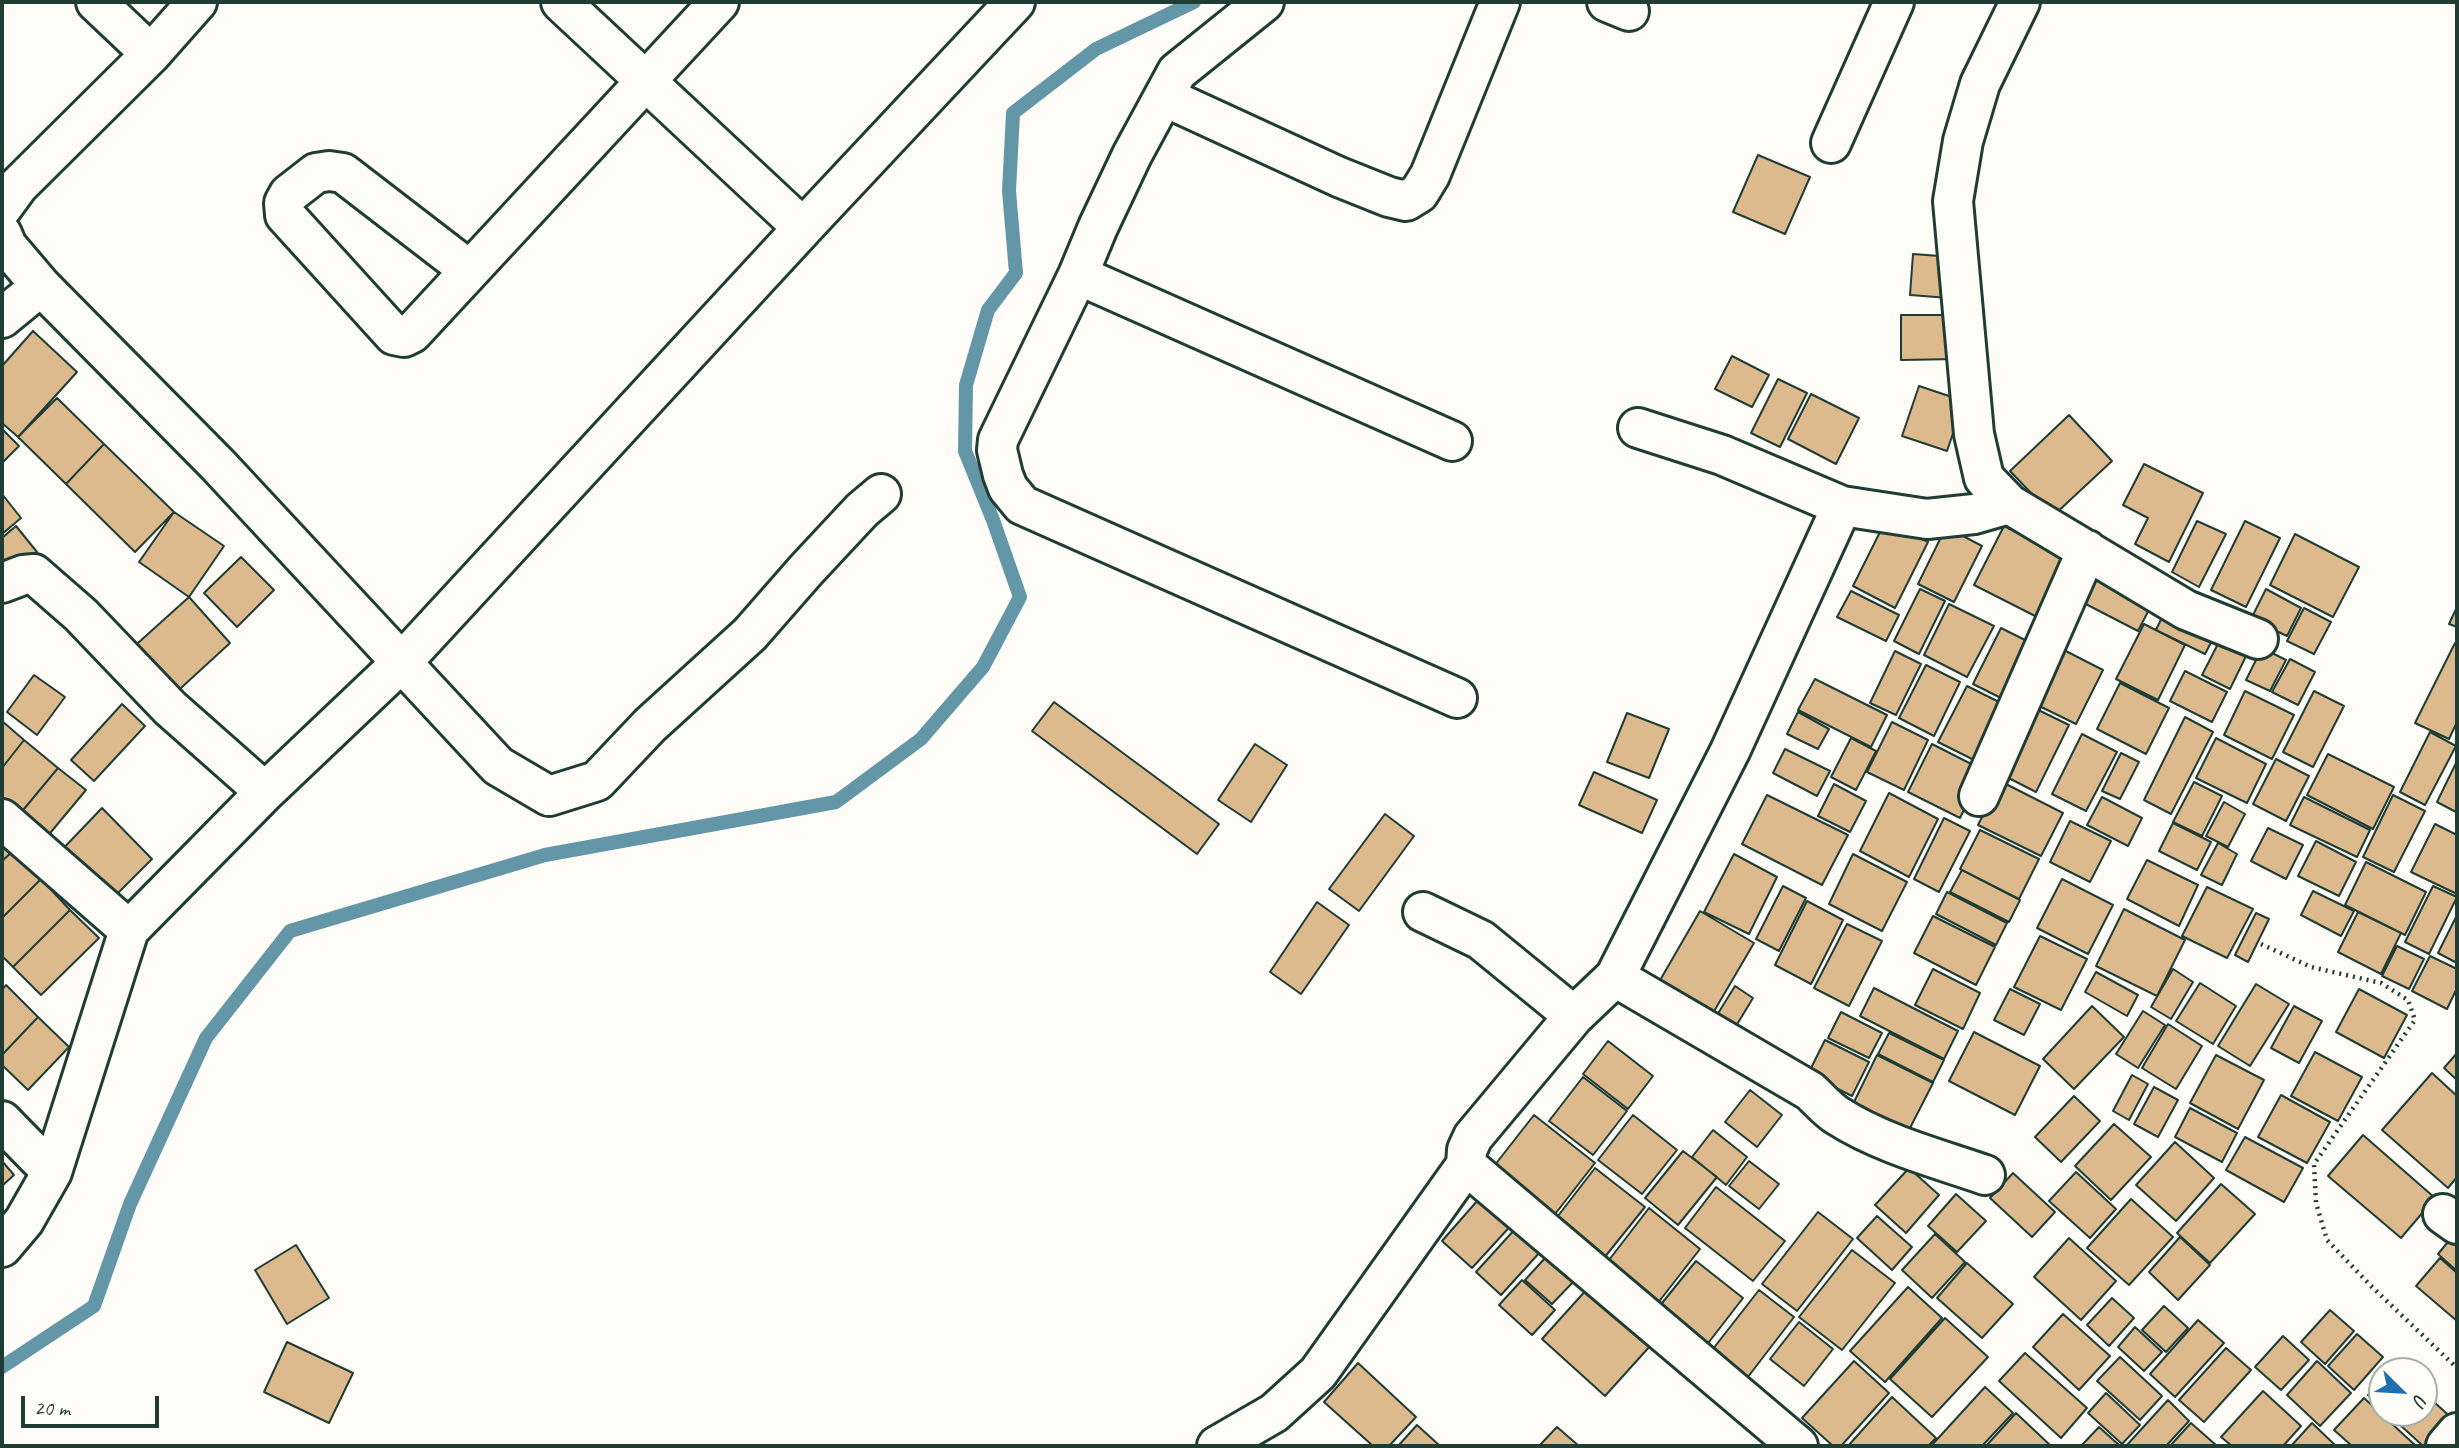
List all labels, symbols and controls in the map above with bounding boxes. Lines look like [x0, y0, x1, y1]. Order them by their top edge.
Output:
north arrow [2368, 1357, 2438, 1427]
scale bar [24, 1382, 163, 1426]
text: U [2408, 1391, 2433, 1409]
text: 20 m [34, 1395, 70, 1421]

